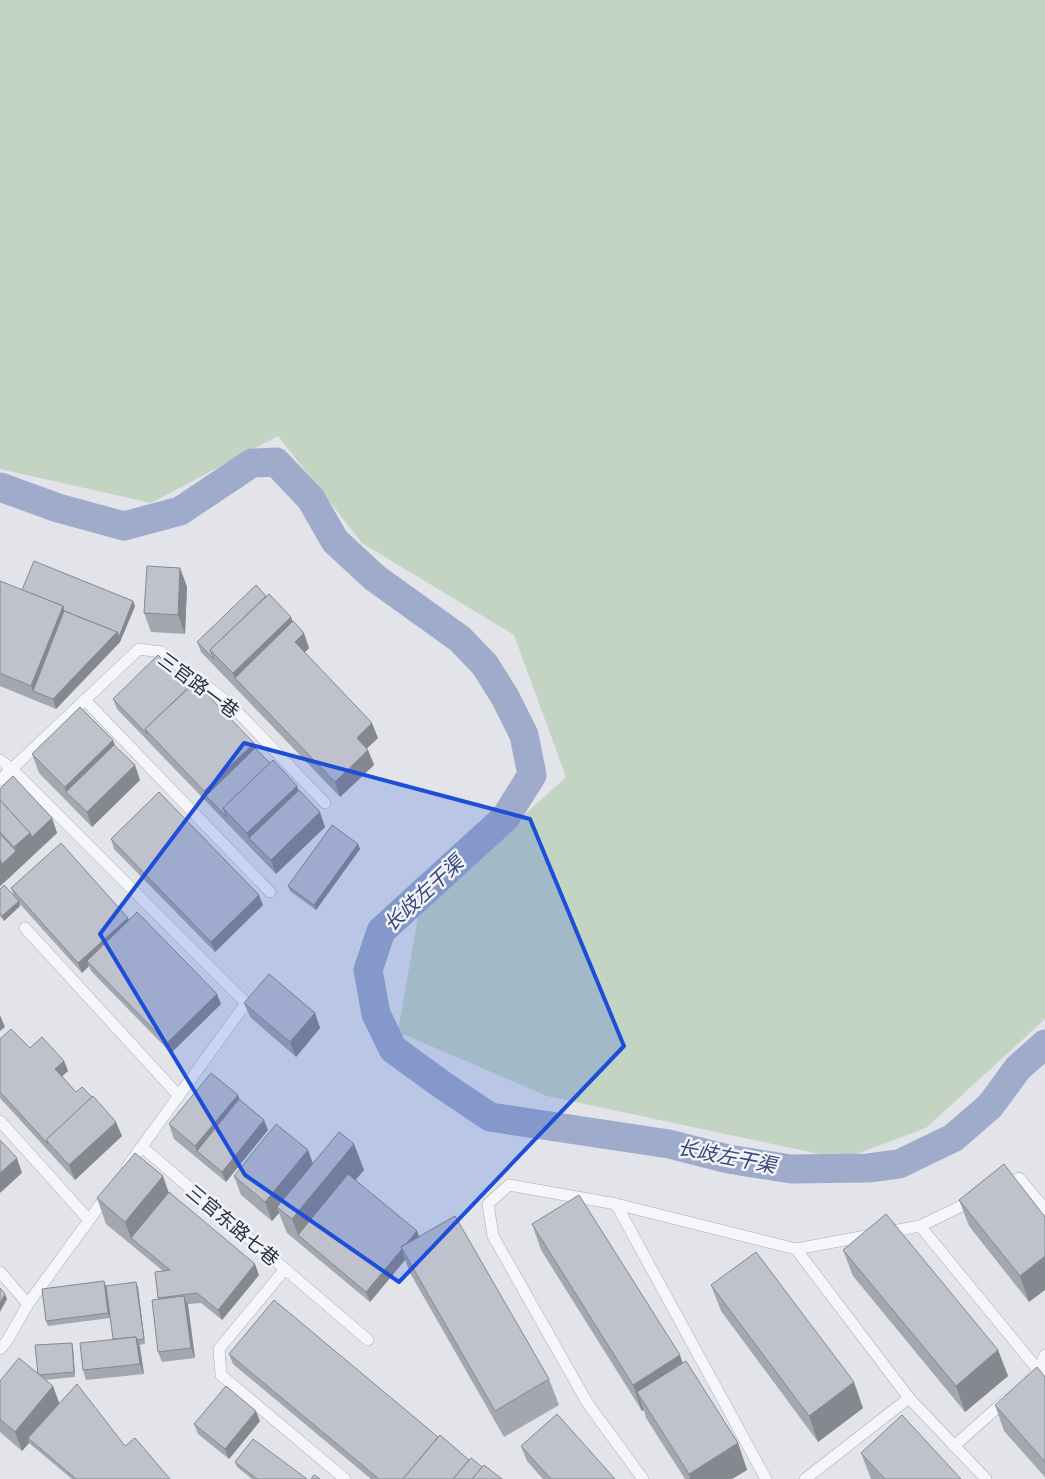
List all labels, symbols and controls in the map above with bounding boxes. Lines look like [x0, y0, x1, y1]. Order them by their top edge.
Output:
street label: 三官路一巷 [154, 647, 244, 723]
water label: 长歧左干渠 [378, 848, 470, 936]
water label: 长歧左干渠 [676, 1134, 781, 1178]
street label: 三官东路七巷 [182, 1179, 284, 1271]

